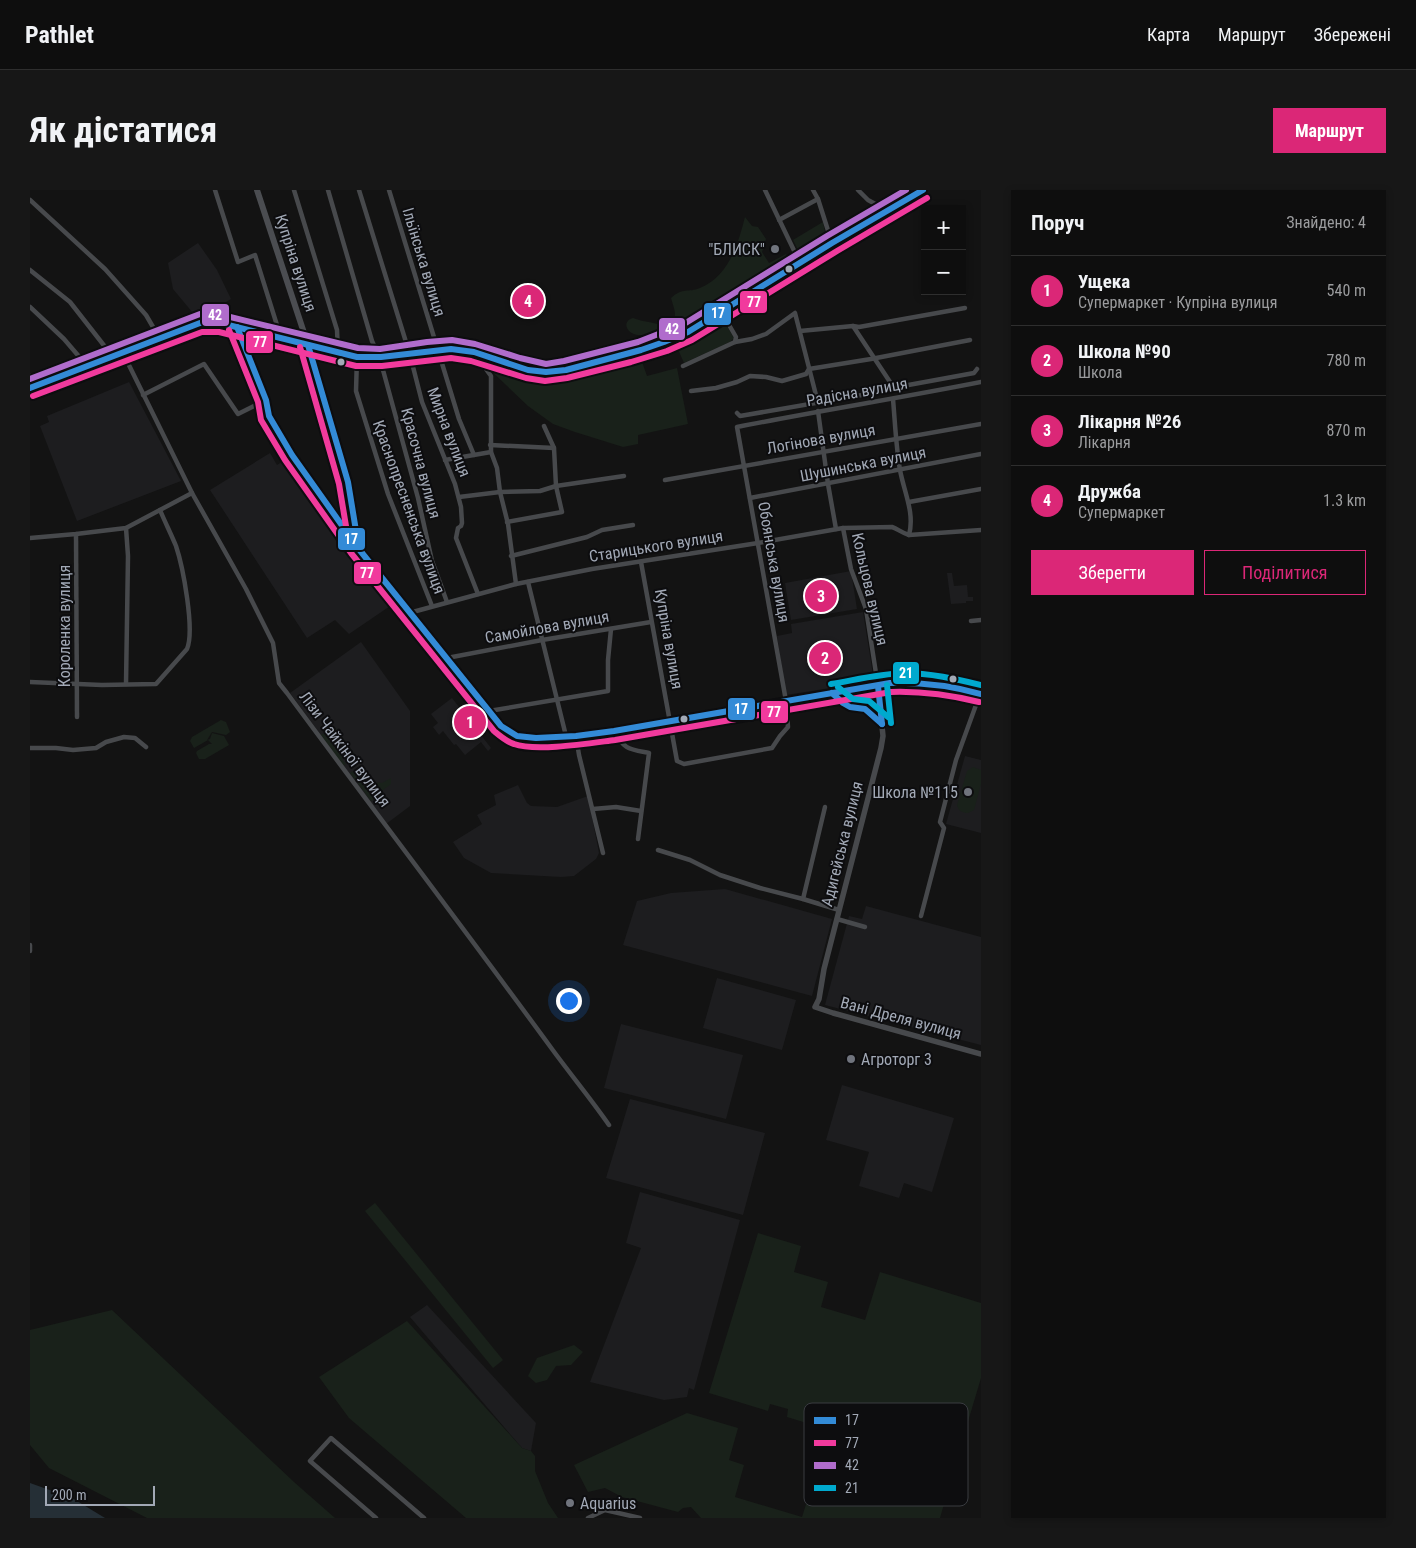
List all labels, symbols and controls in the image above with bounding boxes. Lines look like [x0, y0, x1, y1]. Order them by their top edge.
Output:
text: Pathlet [25, 21, 94, 49]
text: Карта [1147, 24, 1190, 45]
text: Маршрут [1218, 24, 1286, 45]
text: Збережені [1314, 24, 1391, 45]
button: Маршрут [1273, 108, 1386, 153]
text: Як дістатися [30, 110, 217, 151]
street label: Ільїнська вулиця [398, 205, 450, 319]
map controls [921, 205, 966, 295]
button: + [921, 205, 966, 250]
text: Поруч [1031, 211, 1084, 235]
street label: Купріна вулиця [271, 212, 321, 314]
text: Знайдено: 4 [1286, 213, 1366, 232]
place label: "БЛИСК" [708, 240, 765, 259]
marker: "БЛИСК" [769, 243, 781, 255]
button: − [921, 250, 966, 295]
unlabelled marker [784, 264, 794, 274]
text: Ущека [1078, 270, 1130, 293]
text: 1 [1043, 281, 1051, 300]
text: 540 m [1327, 281, 1366, 300]
pin: 4 [512, 282, 544, 320]
line badge: 77 [739, 290, 768, 314]
text: Супермаркет · Купріна вулиця [1078, 293, 1278, 312]
text: 77 [747, 294, 761, 310]
line badge: 17 [703, 302, 732, 326]
line badge: 42 [201, 303, 230, 327]
text: 17 [711, 305, 725, 321]
text: 42 [208, 307, 222, 323]
line badge: 42 [658, 317, 686, 341]
text: 42 [665, 321, 679, 337]
line badge: 77 [245, 330, 274, 354]
text: 77 [253, 334, 267, 350]
text: Школа №90 [1078, 340, 1171, 363]
text: 2 [1043, 351, 1051, 370]
text: 780 m [1327, 351, 1366, 370]
unlabelled marker [336, 357, 346, 367]
text: Школа [1078, 363, 1122, 382]
street label: Радісна вулиця [805, 374, 909, 410]
street label: Мирна вулиця [423, 385, 475, 479]
street label: Красочна вулиця [397, 406, 445, 520]
text: Лікарня №26 [1078, 410, 1181, 433]
street label: Краснопресненська вулиця [369, 418, 449, 596]
street label: Логінова вулиця [765, 420, 877, 458]
text: 3 [1043, 421, 1051, 440]
text: 870 m [1327, 421, 1366, 440]
text: Лікарня [1078, 433, 1131, 452]
street label: Шушинська вулиця [798, 442, 928, 486]
text: Дружба [1078, 480, 1141, 503]
text: 4 [1043, 491, 1051, 510]
text: 1.3 km [1323, 491, 1366, 510]
street label: Обоянська вулиця [754, 500, 794, 624]
text: Супермаркет [1078, 503, 1165, 522]
street label: Старицького вулиця [588, 526, 724, 566]
line badge: 17 [337, 527, 366, 551]
text: 17 [344, 531, 358, 547]
street label: Кольцова вулиця [848, 531, 892, 647]
button: Зберегти [1031, 550, 1194, 595]
button: Поділитися [1204, 550, 1366, 595]
line badge: 77 [353, 561, 382, 585]
street label: Короленка вулиця [55, 565, 74, 687]
text: 77 [360, 565, 374, 581]
pin: 3 [805, 577, 837, 615]
street label: Купріна вулиця [651, 587, 687, 691]
street label: Самойлова вулиця [483, 607, 611, 647]
pin: 2 [809, 639, 841, 677]
line badge: 21 [892, 661, 920, 685]
text: 21 [899, 665, 913, 681]
unlabelled marker [948, 674, 958, 684]
street label: Лізи Чайкіної вулиця [295, 687, 395, 811]
line badge: 17 [727, 697, 756, 721]
line badge: 77 [760, 700, 789, 724]
text: 17 [734, 701, 748, 717]
pin: 1 [454, 703, 486, 741]
text: 77 [767, 704, 781, 720]
unlabelled marker [679, 714, 689, 724]
street label: Адигейська вулиця [817, 779, 867, 909]
place label: Школа №115 [872, 783, 958, 802]
marker: Школа №115 [962, 786, 974, 798]
your location [556, 988, 582, 1014]
street label: Вані Дреля вулиця [839, 993, 963, 1043]
place label: Агроторг 3 [861, 1050, 932, 1069]
marker: Агроторг 3 [845, 1053, 857, 1065]
legend [804, 1403, 968, 1506]
text: 17 [845, 1412, 859, 1428]
text: 77 [845, 1435, 859, 1451]
text: 42 [845, 1457, 859, 1473]
text: 21 [845, 1480, 859, 1496]
scale bar [45, 1483, 155, 1506]
text: 200 m [52, 1487, 87, 1503]
place label: Aquarius [580, 1494, 636, 1513]
marker: Aquarius [564, 1497, 576, 1509]

